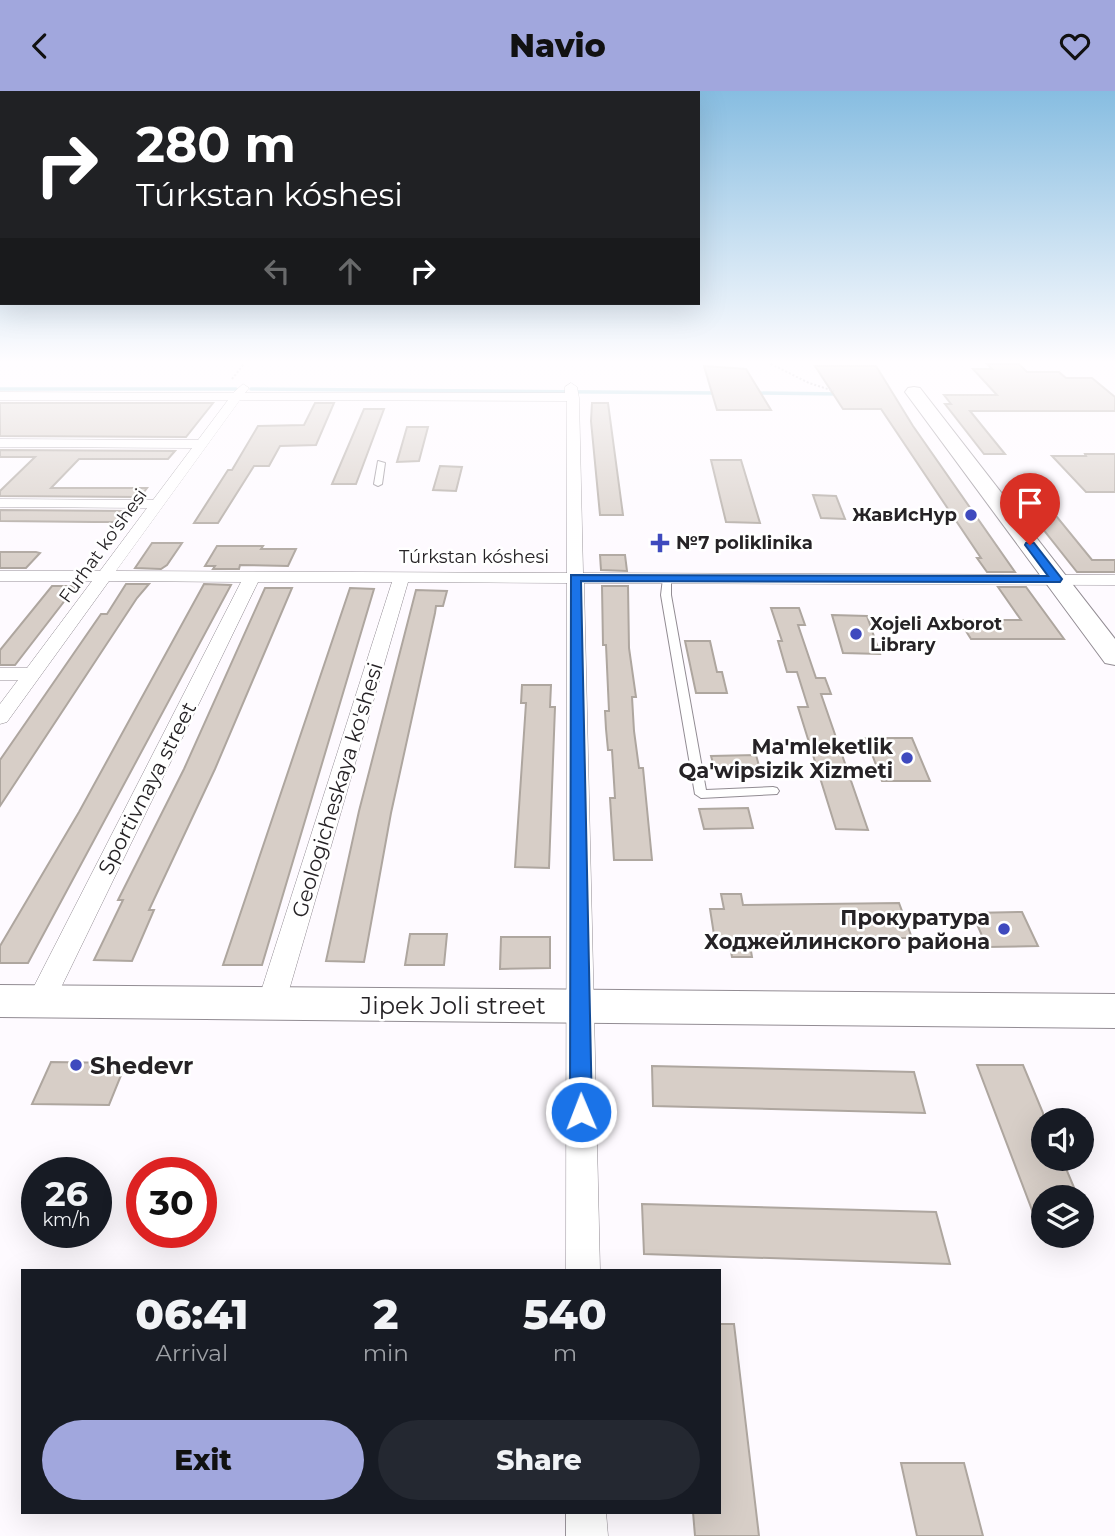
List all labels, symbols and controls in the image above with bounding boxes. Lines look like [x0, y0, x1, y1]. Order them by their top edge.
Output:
text: Navio [509, 26, 606, 65]
icon: back [21, 27, 59, 65]
icon: heart [1056, 27, 1094, 65]
text: 280 m [136, 115, 296, 174]
icon: right [21, 119, 112, 210]
text: Túrkstan kóshesi [136, 175, 403, 214]
icon: left [258, 252, 296, 290]
icon: ahead [331, 252, 369, 290]
icon: right [404, 252, 442, 290]
pin [1000, 473, 1060, 545]
icon: arrive [1011, 484, 1049, 522]
street label: Furhat ko'shesi [54, 485, 152, 607]
place label: ЖавИсНур [852, 504, 957, 526]
marker: ЖавИсНур [963, 507, 979, 523]
place label: №7 poliklinika [676, 532, 813, 554]
marker: №7 poliklinika [650, 533, 670, 553]
street label: Túrkstan kóshesi [399, 546, 549, 568]
place label: Xojeli Axborot Library [870, 613, 1002, 656]
marker: Xojeli Axborot Library [848, 626, 864, 642]
street label: Geologicheskaya ko'shesi [286, 660, 388, 920]
street label: Sportivnaya street [93, 697, 201, 879]
place label: Ma'mleketlik Qa'wipsizik Xizmeti [679, 734, 893, 783]
marker: Ma'mleketlik Qa'wipsizik Xizmeti [899, 750, 915, 766]
place label: Прокуратура Ходжейлинского района [704, 905, 990, 954]
marker: Прокуратура Ходжейлинского района [996, 921, 1012, 937]
street label: Jipek Joli street [359, 991, 546, 1020]
place label: Shedevr [90, 1051, 193, 1080]
marker: Shedevr [68, 1057, 84, 1073]
position arrow [544, 1075, 618, 1149]
map controls [1031, 1108, 1094, 1248]
button: sound [1031, 1108, 1094, 1171]
speed limit sign: 30 [126, 1157, 217, 1248]
text: 26 [45, 1172, 88, 1215]
button: layers [1031, 1185, 1094, 1248]
text: km/h [42, 1209, 91, 1231]
text: 06:41 [135, 1288, 249, 1340]
text: 2 [373, 1288, 398, 1340]
text: 540 [523, 1288, 607, 1340]
text: Arrival [156, 1339, 228, 1367]
text: min [363, 1339, 409, 1367]
text: m [553, 1339, 577, 1367]
button: Exit [42, 1420, 364, 1500]
button: Share [378, 1420, 700, 1500]

